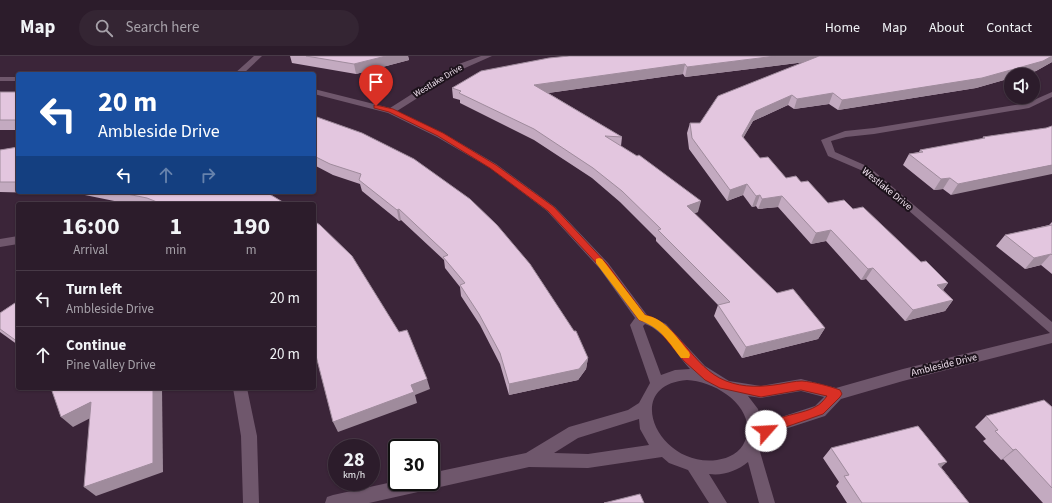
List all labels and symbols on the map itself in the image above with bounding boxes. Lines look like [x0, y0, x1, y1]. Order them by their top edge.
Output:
street label: Westlake Drive [411, 61, 465, 101]
pin [359, 65, 393, 106]
street label: Westlake Drive [859, 164, 915, 214]
street label: Ambleside Drive [910, 350, 979, 380]
position arrow [745, 410, 787, 452]
speed limit sign: 30 [388, 439, 440, 491]

